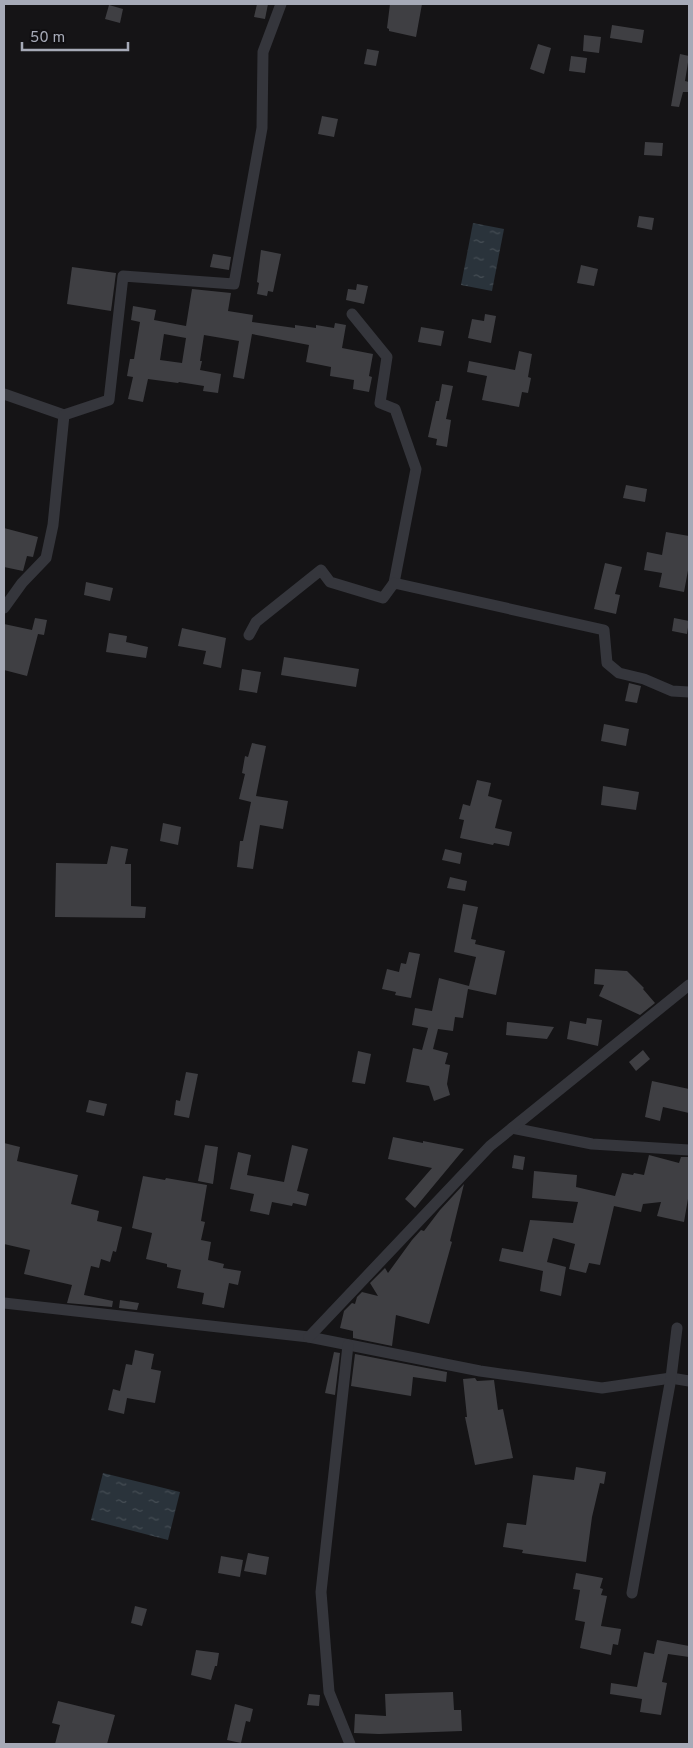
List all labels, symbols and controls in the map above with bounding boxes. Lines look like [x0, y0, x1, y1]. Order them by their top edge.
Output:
scale bar [22, 20, 129, 52]
text: 50 m [30, 29, 65, 48]

